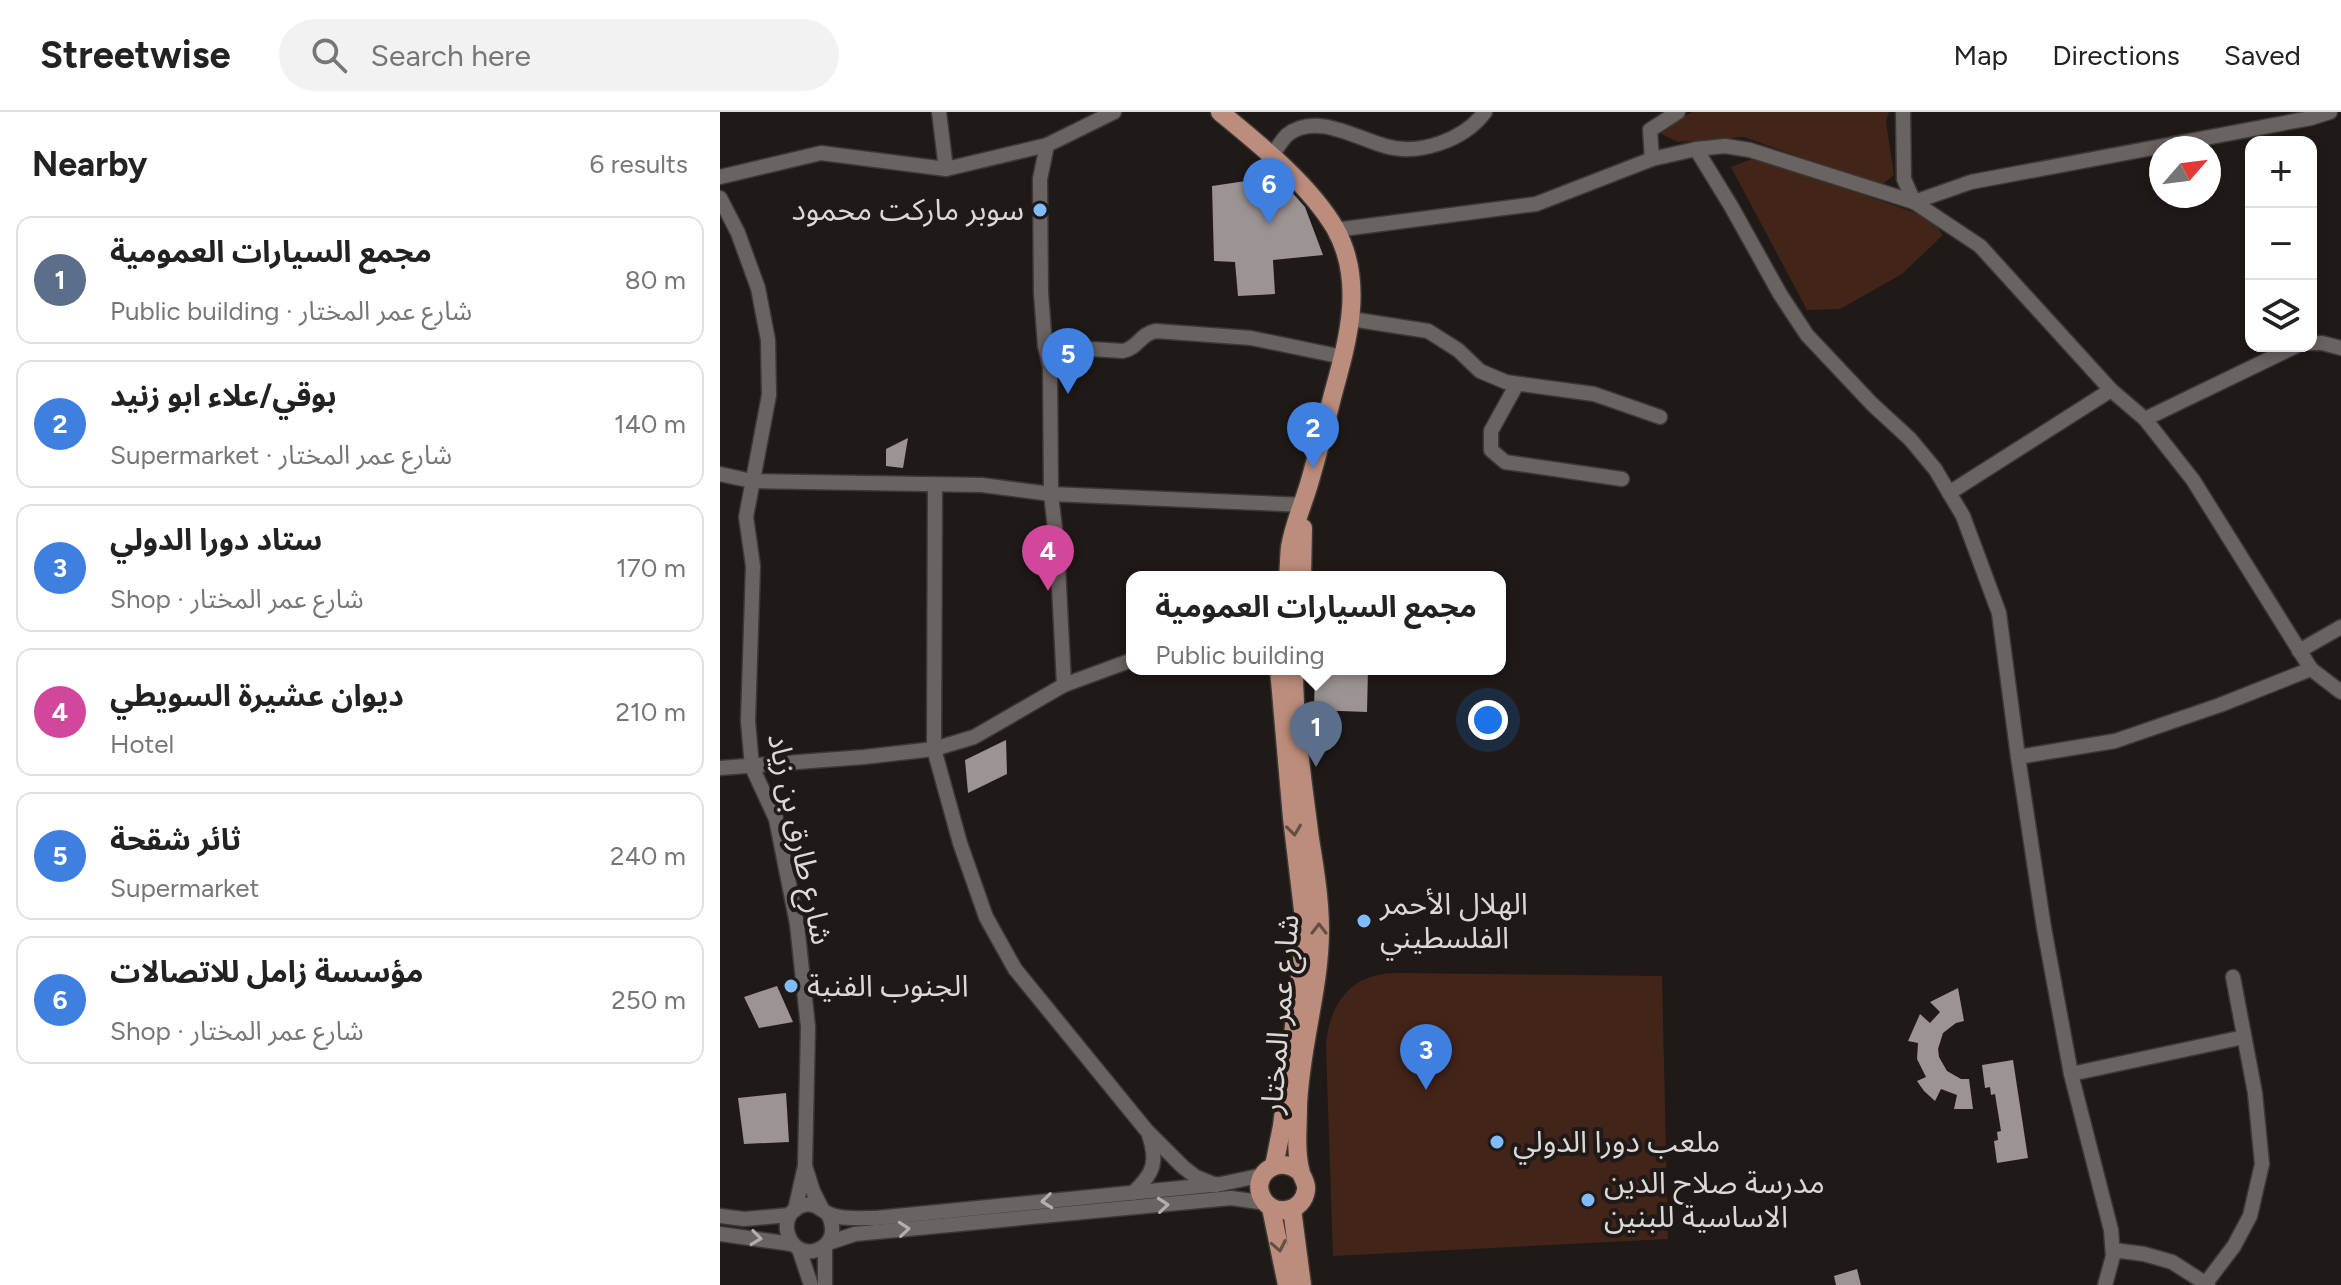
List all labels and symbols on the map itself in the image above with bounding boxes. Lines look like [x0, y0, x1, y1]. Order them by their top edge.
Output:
north arrow [2149, 136, 2221, 208]
pin: 6 [1243, 158, 1295, 224]
place label: سوبر ماركت محمود [791, 191, 1024, 228]
marker: سوبر ماركت محمود [1031, 201, 1049, 219]
pin: 5 [1042, 328, 1094, 394]
pin: 2 [1287, 402, 1339, 468]
pin: 4 [1022, 525, 1074, 591]
your location [1468, 700, 1508, 740]
pin: 1 [1290, 701, 1342, 767]
street label: شارع طارق بن زياد [756, 730, 841, 949]
one-way arrow [1285, 824, 1302, 837]
place label: الهلال الأحمر الفلسطيني [1379, 885, 1528, 961]
marker: الهلال الأحمر الفلسطيني [1355, 912, 1373, 930]
street label: شارع عمر المختار [1252, 913, 1311, 1116]
one-way arrow [1310, 922, 1328, 935]
place label: الجنوب الفنية [807, 967, 969, 1004]
marker: الجنوب الفنية [782, 977, 800, 995]
pin: 3 [1400, 1024, 1452, 1090]
place label: ملعب دورا الدولي [1513, 1123, 1720, 1165]
marker: ملعب دورا الدولي [1488, 1133, 1506, 1151]
place label: مدرسة صلاح الدين الاساسية للبنين [1604, 1164, 1825, 1235]
marker: مدرسة صلاح الدين الاساسية للبنين [1579, 1191, 1597, 1209]
one-way arrow [1040, 1193, 1053, 1210]
one-way arrow [1157, 1196, 1170, 1213]
one-way arrow [898, 1221, 911, 1238]
one-way arrow [749, 1229, 763, 1246]
one-way arrow [1270, 1239, 1287, 1253]

